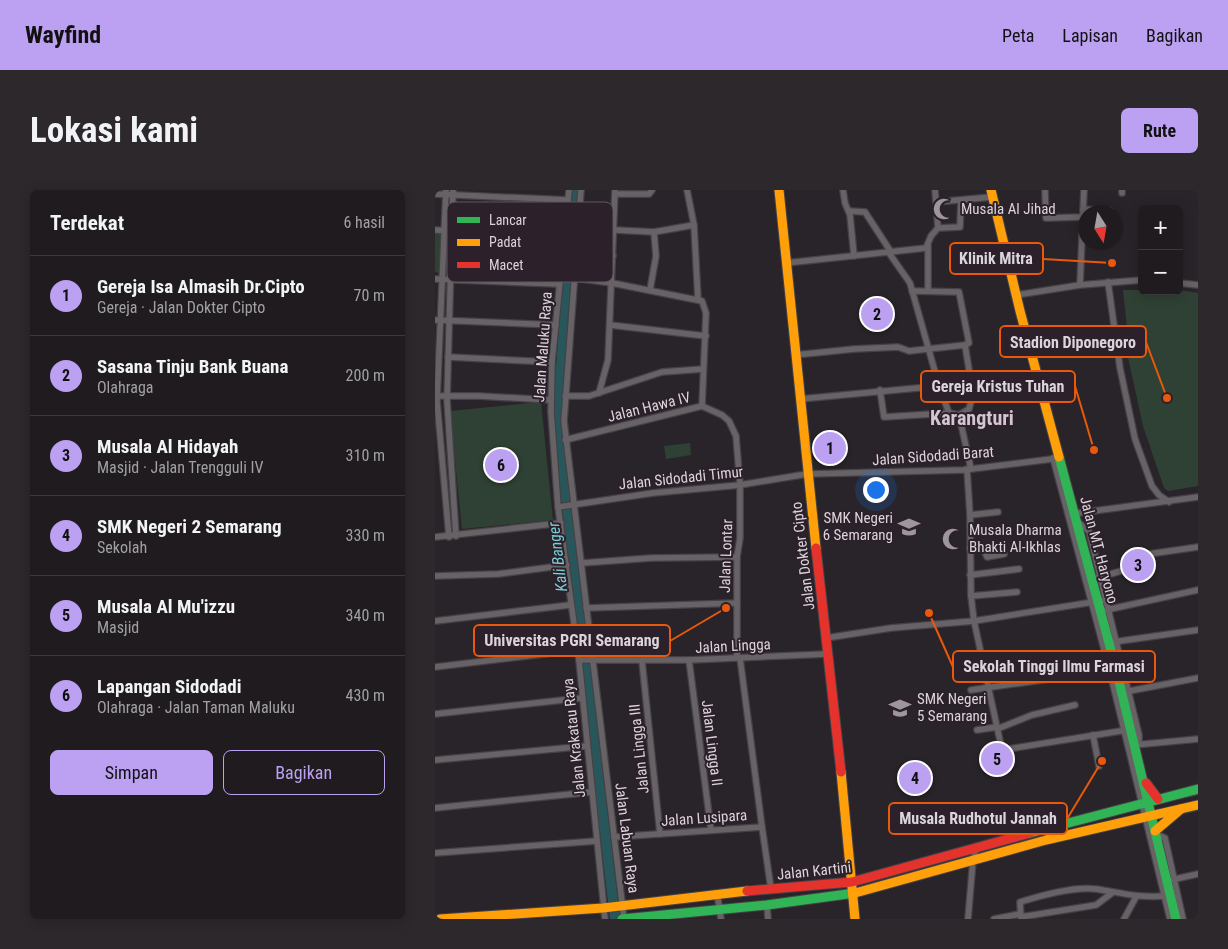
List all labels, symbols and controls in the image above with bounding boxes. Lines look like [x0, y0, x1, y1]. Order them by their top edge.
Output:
text: Wayfind [25, 21, 101, 49]
text: Peta [1002, 25, 1034, 46]
text: Lapisan [1062, 25, 1118, 46]
text: Bagikan [1146, 25, 1203, 46]
button: Rute [1121, 108, 1198, 153]
text: Lokasi kami [30, 110, 198, 151]
mosque icon: Musala Al Jihad [931, 196, 957, 222]
place label: Musala Al Jihad [961, 200, 1056, 218]
legend [447, 202, 613, 282]
north arrow [1078, 205, 1123, 250]
map controls [1138, 205, 1183, 295]
button: + [1138, 205, 1183, 250]
text: Terdekat [50, 211, 124, 235]
text: Lancar [489, 212, 527, 228]
text: 6 hasil [343, 213, 385, 232]
text: Padat [489, 234, 521, 250]
callout: Klinik Mitra [950, 243, 1043, 274]
text: Klinik Mitra [959, 249, 1033, 268]
button: − [1138, 250, 1183, 295]
text: Macet [489, 257, 523, 273]
text: Gereja Isa Almasih Dr.Cipto [97, 275, 305, 298]
text: 1 [62, 286, 70, 305]
text: 70 m [353, 286, 385, 305]
street label: Jalan Maluku Raya [530, 291, 556, 403]
pin: 2 [861, 295, 893, 333]
text: Gereja · Jalan Dokter Cipto [97, 298, 265, 317]
callout: Stadion Diponegoro [1000, 326, 1146, 357]
text: Stadion Diponegoro [1010, 333, 1136, 352]
text: Sasana Tinju Bank Buana [97, 355, 288, 378]
text: 2 [62, 366, 70, 385]
text: 200 m [346, 366, 385, 385]
callout: Gereja Kristus Tuhan [921, 371, 1075, 402]
text: Gereja Kristus Tuhan [931, 377, 1065, 396]
text: Olahraga [97, 378, 153, 397]
street label: Jalan Hawa IV [606, 388, 693, 426]
district label: Karangturi [930, 406, 1014, 430]
pin: 1 [814, 429, 846, 467]
text: Musala Al Hidayah [97, 435, 238, 458]
street label: Jalan Sidodadi Barat [871, 443, 995, 469]
text: 3 [62, 446, 70, 465]
text: 310 m [346, 446, 385, 465]
pin: 6 [485, 446, 517, 484]
text: Masjid · Jalan Trengguli IV [97, 458, 264, 477]
street label: Jalan Sidodadi Timur [618, 462, 745, 493]
your location [863, 477, 889, 503]
street label: Jalan MT. Haryono [1076, 494, 1122, 606]
street label: Jalan Dokter Cipto [787, 501, 819, 611]
place label: SMK Negeri 6 Semarang [823, 509, 893, 544]
school or university icon: SMK Negeri 6 Semarang [896, 514, 922, 540]
text: SMK Negeri 2 Semarang [97, 515, 282, 538]
street label: Jalan Lontar [716, 518, 736, 593]
water label: Kali Banger [544, 520, 571, 593]
place label: Musala Dharma Bhakti Al-Ikhlas [969, 521, 1062, 556]
text: 4 [62, 526, 70, 545]
text: 330 m [346, 526, 385, 545]
mosque icon: Musala Dharma Bhakti Al-Ikhlas [940, 526, 966, 552]
text: Sekolah [97, 538, 147, 557]
pin: 3 [1122, 546, 1154, 584]
text: Musala Al Mu'izzu [97, 595, 235, 618]
text: 5 [62, 606, 70, 625]
text: 340 m [346, 606, 385, 625]
text: Masjid [97, 618, 139, 637]
callout: Universitas PGRI Semarang [474, 625, 670, 656]
text: Universitas PGRI Semarang [484, 631, 660, 650]
street label: Jalan Lingga [695, 635, 771, 657]
callout: Sekolah Tinggi Ilmu Farmasi [953, 651, 1155, 682]
text: Sekolah Tinggi Ilmu Farmasi [963, 657, 1145, 676]
text: Lapangan Sidodadi [97, 675, 242, 698]
street label: Jalan Krakatau Raya [559, 677, 589, 799]
text: 6 [62, 686, 70, 705]
text: 430 m [346, 686, 385, 705]
place label: SMK Negeri 5 Semarang [917, 690, 987, 725]
school or university icon: SMK Negeri 5 Semarang [887, 695, 913, 721]
text: Olahraga · Jalan Taman Maluku [97, 698, 295, 717]
street label: Jalan Lingga II [698, 699, 726, 787]
street label: Jalan Lingga III [625, 703, 653, 795]
pin: 5 [981, 740, 1013, 778]
button: Simpan [50, 750, 213, 795]
button: Bagikan [223, 750, 385, 795]
pin: 4 [899, 759, 931, 797]
street label: Jalan Labuan Raya [611, 782, 643, 894]
callout: Musala Rudhotul Jannah [889, 803, 1067, 834]
street label: Jalan Lusipara [660, 806, 748, 830]
text: Musala Rudhotul Jannah [899, 809, 1057, 828]
street label: Jalan Kartini [776, 858, 852, 884]

